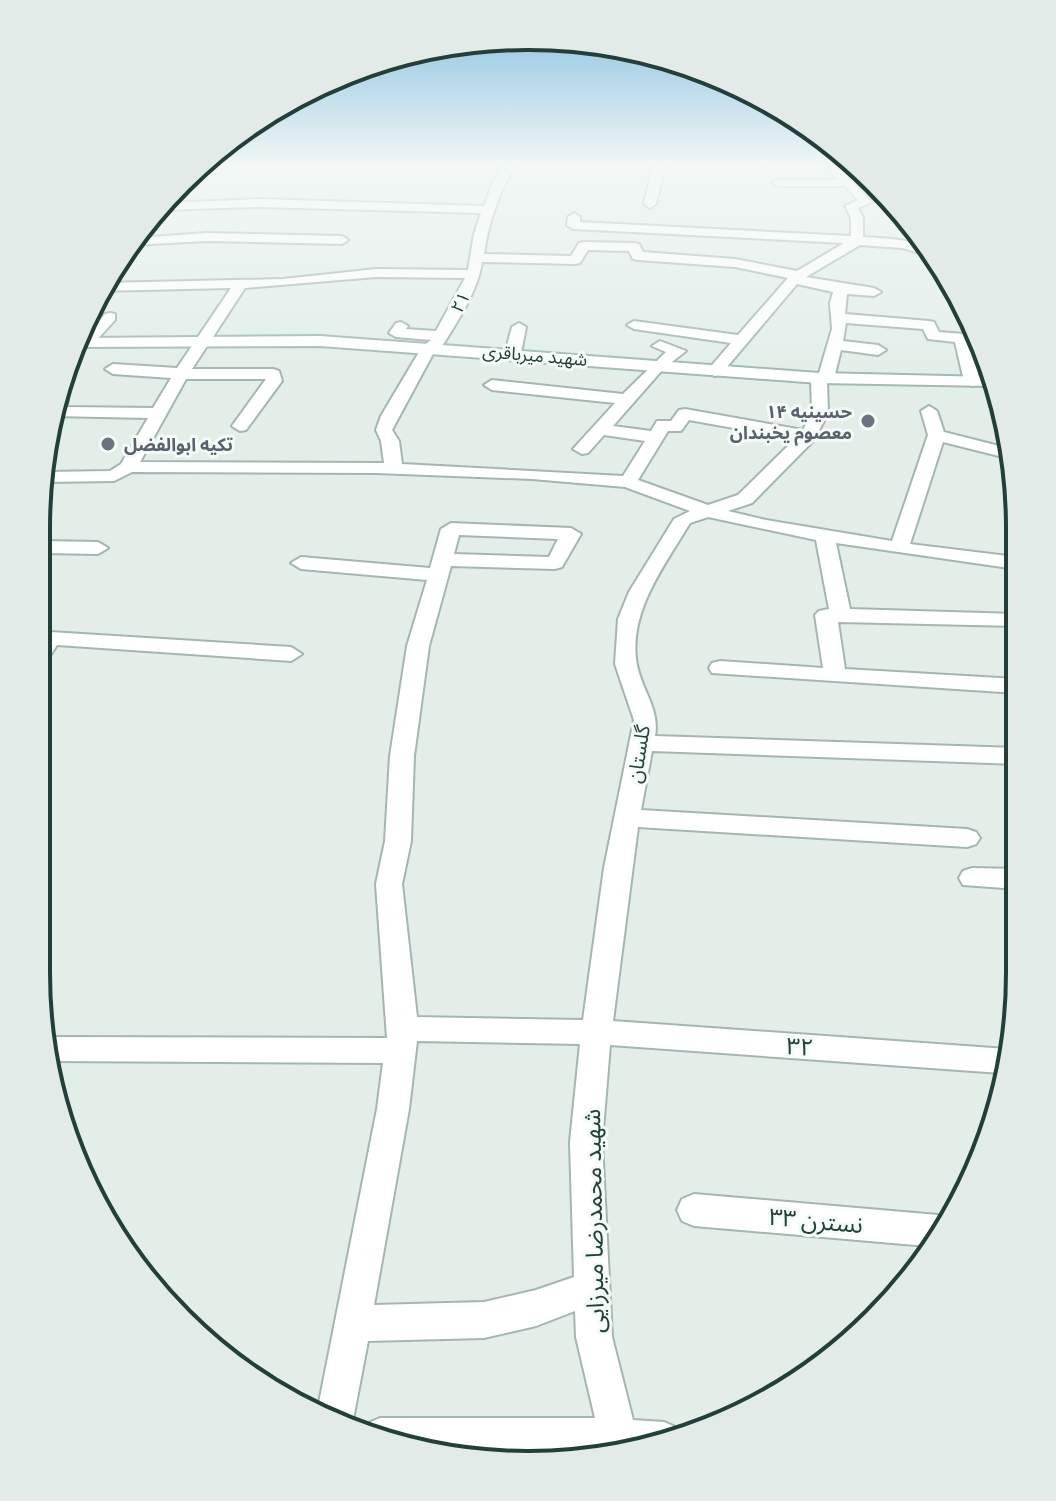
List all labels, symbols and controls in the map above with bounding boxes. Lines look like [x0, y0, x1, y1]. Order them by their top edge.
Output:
street label: ۲۱ [443, 287, 477, 317]
street label: شهید میرباقری [481, 337, 589, 373]
place label: حسینیه ۱۴ معصوم یخبندان [730, 398, 852, 446]
marker: حسینیه ۱۴ معصوم یخبندان [859, 412, 877, 430]
place label: تکیه ابوالفضل [124, 431, 234, 458]
marker: تکیه ابوالفضل [99, 435, 117, 453]
street label: گلستان [618, 722, 658, 785]
street label: ۳۲ [785, 1027, 815, 1065]
street label: شهید محمدرضا میرزایی [573, 1109, 613, 1333]
street label: نسترن ۳۳ [767, 1198, 865, 1242]

